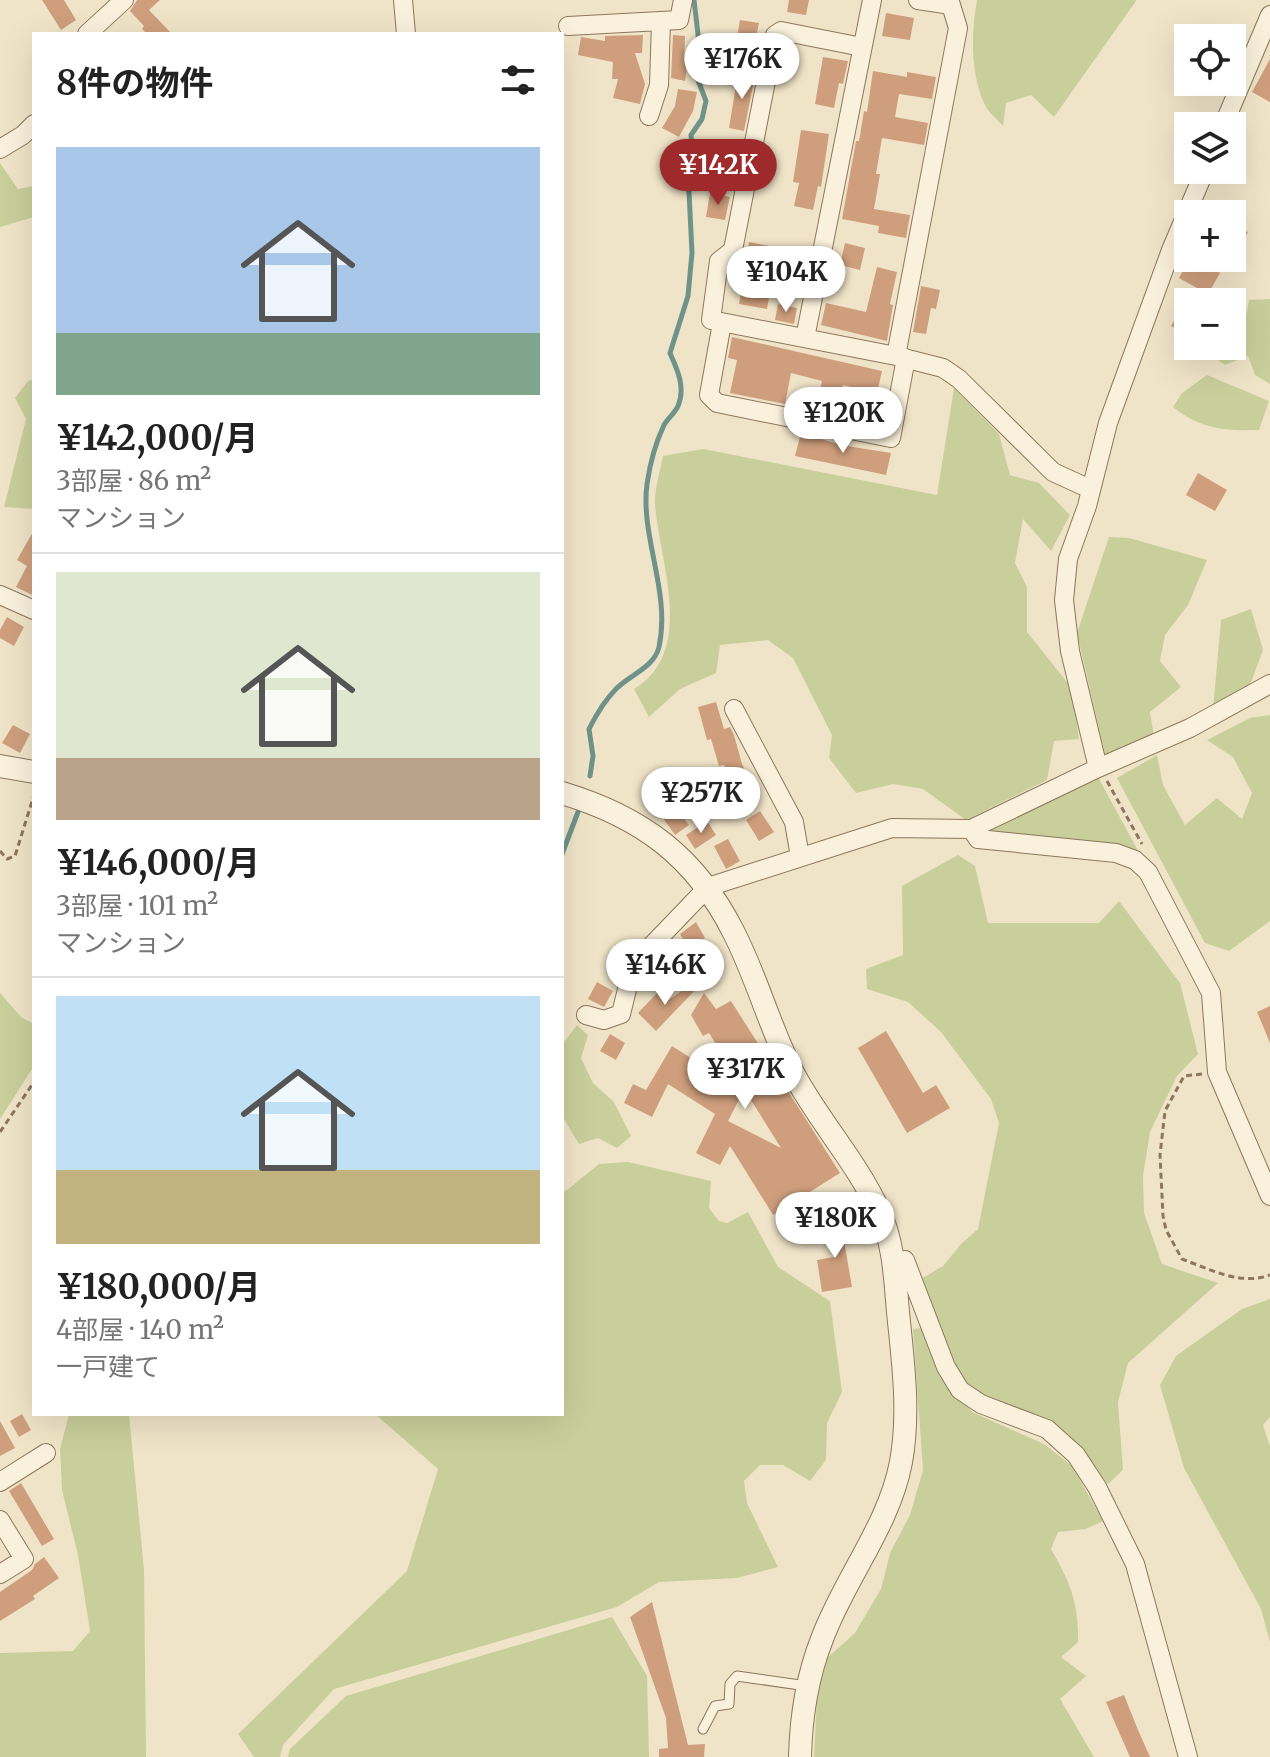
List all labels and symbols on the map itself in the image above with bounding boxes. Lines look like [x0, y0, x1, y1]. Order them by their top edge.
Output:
pin: ¥176K [686, 33, 798, 101]
pin: ¥142K [662, 139, 774, 207]
pin: ¥104K [730, 246, 842, 314]
pin: ¥120K [787, 387, 899, 455]
pin: ¥257K [645, 767, 757, 835]
pin: ¥146K [609, 939, 721, 1007]
pin: ¥317K [689, 1043, 801, 1111]
pin: ¥180K [779, 1192, 891, 1260]

